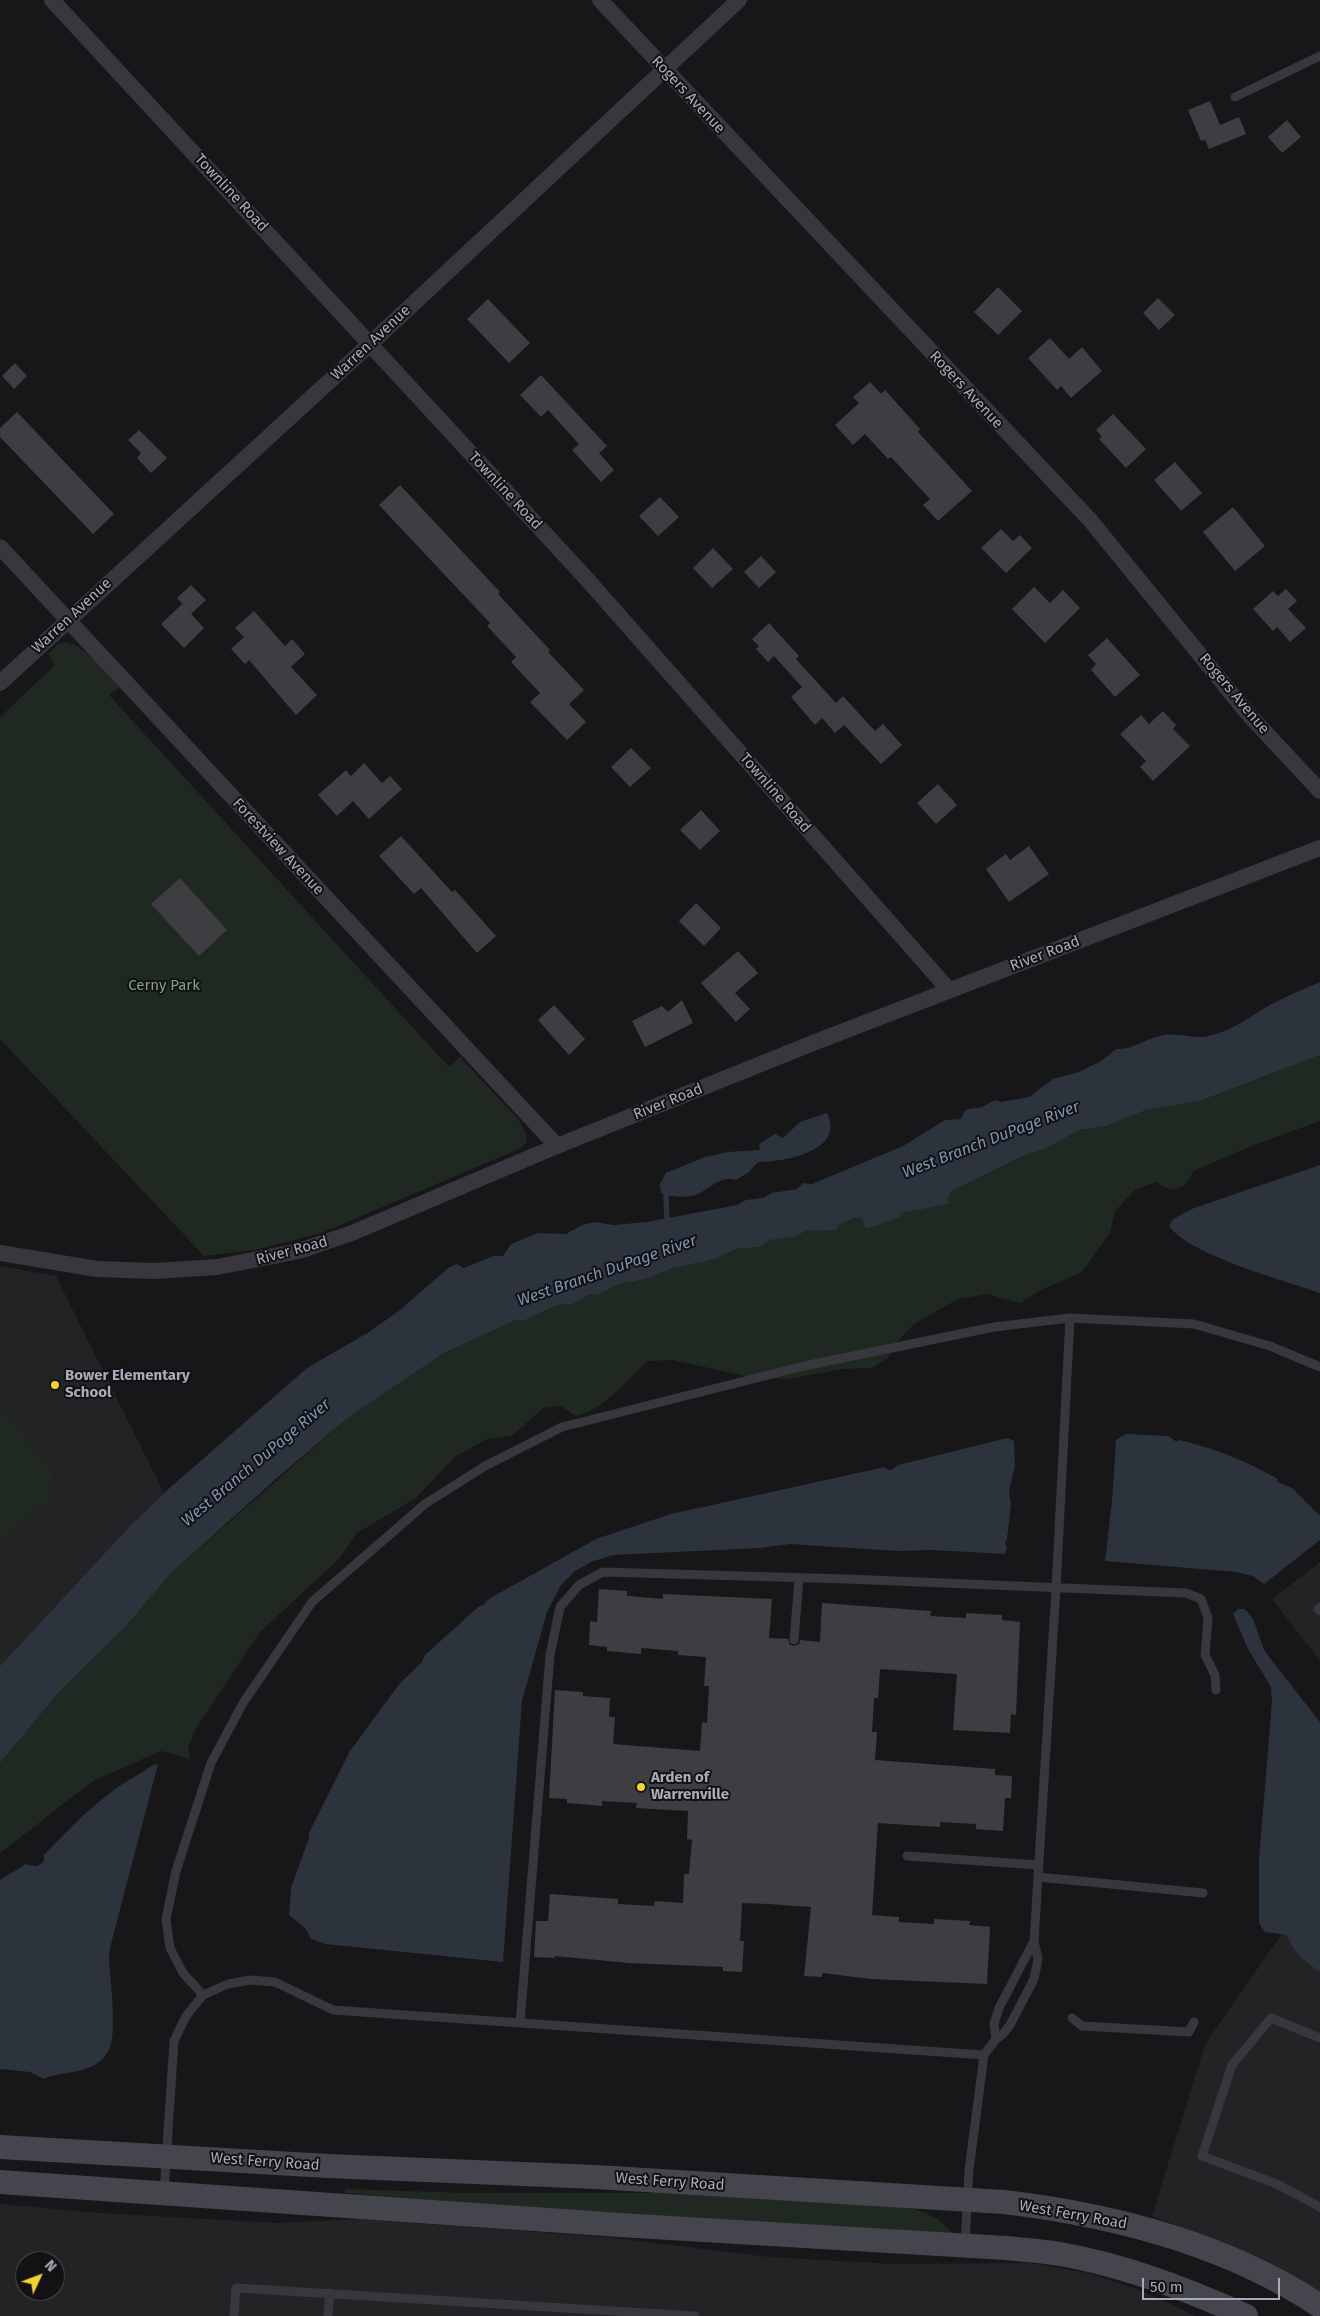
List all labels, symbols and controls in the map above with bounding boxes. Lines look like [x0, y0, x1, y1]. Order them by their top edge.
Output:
street label: Rogers Avenue [647, 52, 729, 138]
street label: Townline Road [191, 151, 271, 235]
street label: Warren Avenue [328, 302, 414, 384]
street label: Rogers Avenue [925, 347, 1007, 433]
street label: Townline Road [465, 449, 545, 533]
street label: Warren Avenue [29, 575, 115, 657]
street label: Rogers Avenue [1195, 650, 1273, 738]
street label: Townline Road [736, 750, 814, 836]
street label: Forestview Avenue [229, 795, 327, 899]
street label: River Road [1008, 932, 1082, 976]
park label: Cerny Park [128, 977, 200, 995]
street label: River Road [631, 1080, 705, 1124]
water label: West Branch DuPage River [900, 1097, 1082, 1183]
water label: West Branch DuPage River [515, 1231, 699, 1311]
street label: River Road [254, 1233, 330, 1269]
place label: Bower Elementary School [65, 1367, 190, 1402]
marker: Bower Elementary School [49, 1379, 61, 1391]
water label: West Branch DuPage River [178, 1395, 334, 1531]
place label: Arden of Warrenville [651, 1769, 729, 1804]
marker: Arden of Warrenville [635, 1781, 647, 1793]
street label: West Ferry Road [210, 2149, 320, 2175]
street label: West Ferry Road [615, 2169, 725, 2195]
street label: West Ferry Road [1018, 2197, 1128, 2233]
north arrow [15, 2251, 65, 2301]
text: N [41, 2257, 60, 2275]
scale bar [1145, 2268, 1282, 2300]
text: 50 m [1150, 2278, 1183, 2296]

